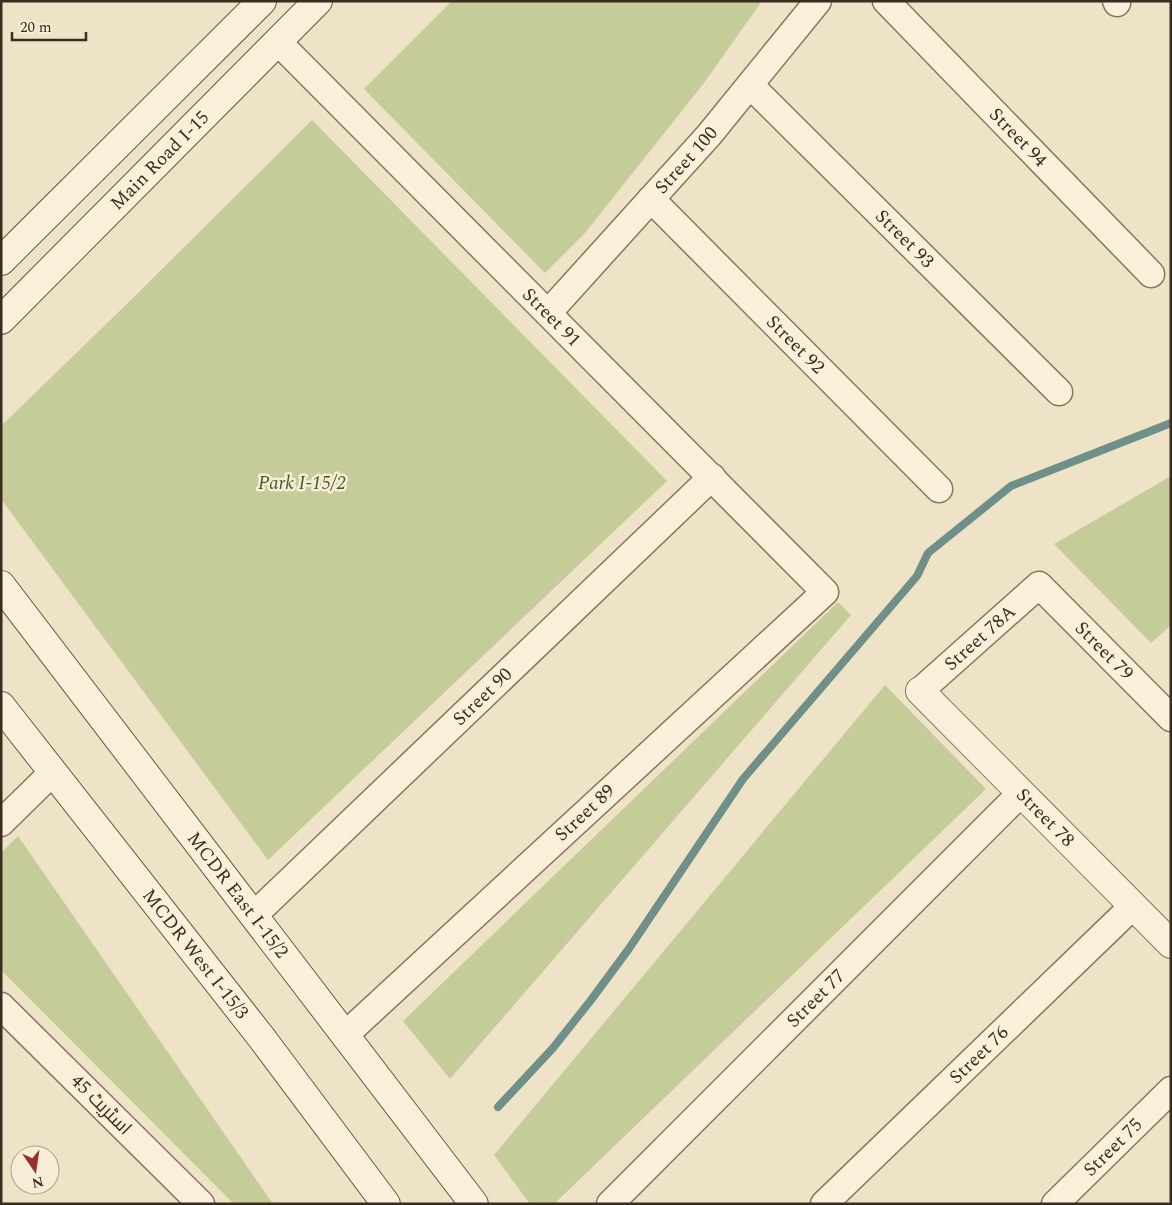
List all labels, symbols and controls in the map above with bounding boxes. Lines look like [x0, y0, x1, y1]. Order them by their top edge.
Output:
scale bar [12, 10, 86, 42]
text: 20 m [20, 16, 52, 39]
street label: Street 94 [982, 101, 1055, 174]
street label: Main Road I-15 [103, 104, 216, 217]
street label: Street 100 [648, 120, 725, 201]
street label: Street 93 [868, 202, 941, 275]
street label: Street 91 [515, 281, 588, 353]
street label: Street 92 [759, 308, 832, 381]
park label: Park I-15/2 [258, 469, 346, 498]
street label: Street 78A [937, 598, 1022, 678]
street label: Street 79 [1068, 614, 1141, 687]
street label: Street 90 [446, 661, 519, 733]
street label: Street 89 [548, 777, 622, 849]
street label: Street 78 [1009, 781, 1082, 854]
street label: MCDR East I-15/2 [180, 825, 296, 965]
street label: MCDR West I-15/3 [135, 882, 256, 1026]
street label: Street 77 [779, 962, 852, 1035]
street label: Street 76 [942, 1019, 1015, 1091]
street label: اسٹریٹ 45 [64, 1068, 138, 1142]
street label: Street 75 [1076, 1111, 1149, 1183]
north arrow [10, 1145, 60, 1195]
text: N [30, 1171, 46, 1194]

